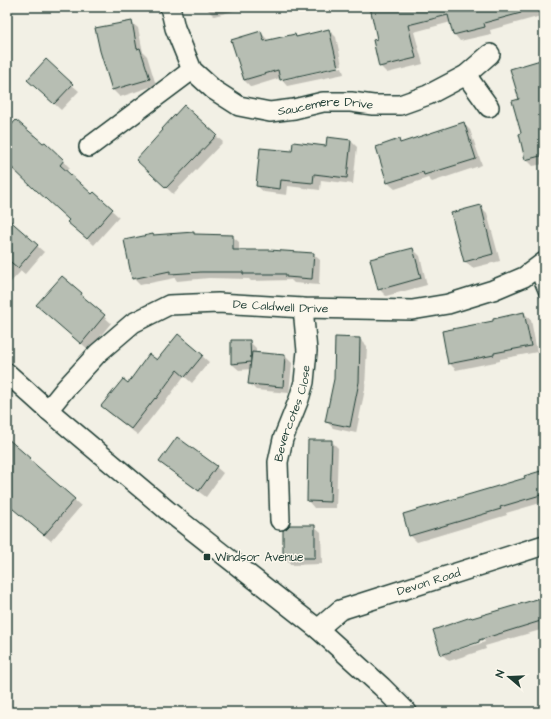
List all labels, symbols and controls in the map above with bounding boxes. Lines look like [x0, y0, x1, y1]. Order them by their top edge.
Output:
street label: Saucemere Drive [277, 94, 375, 120]
street label: De Caldwell Drive [232, 296, 329, 317]
street label: Bevercotes Close [270, 364, 315, 463]
place label: Windsor Avenue [215, 549, 304, 566]
marker: Windsor Avenue [202, 552, 212, 562]
street label: Devon Road [395, 564, 463, 600]
north arrow [489, 657, 529, 697]
text: N [492, 668, 508, 680]

